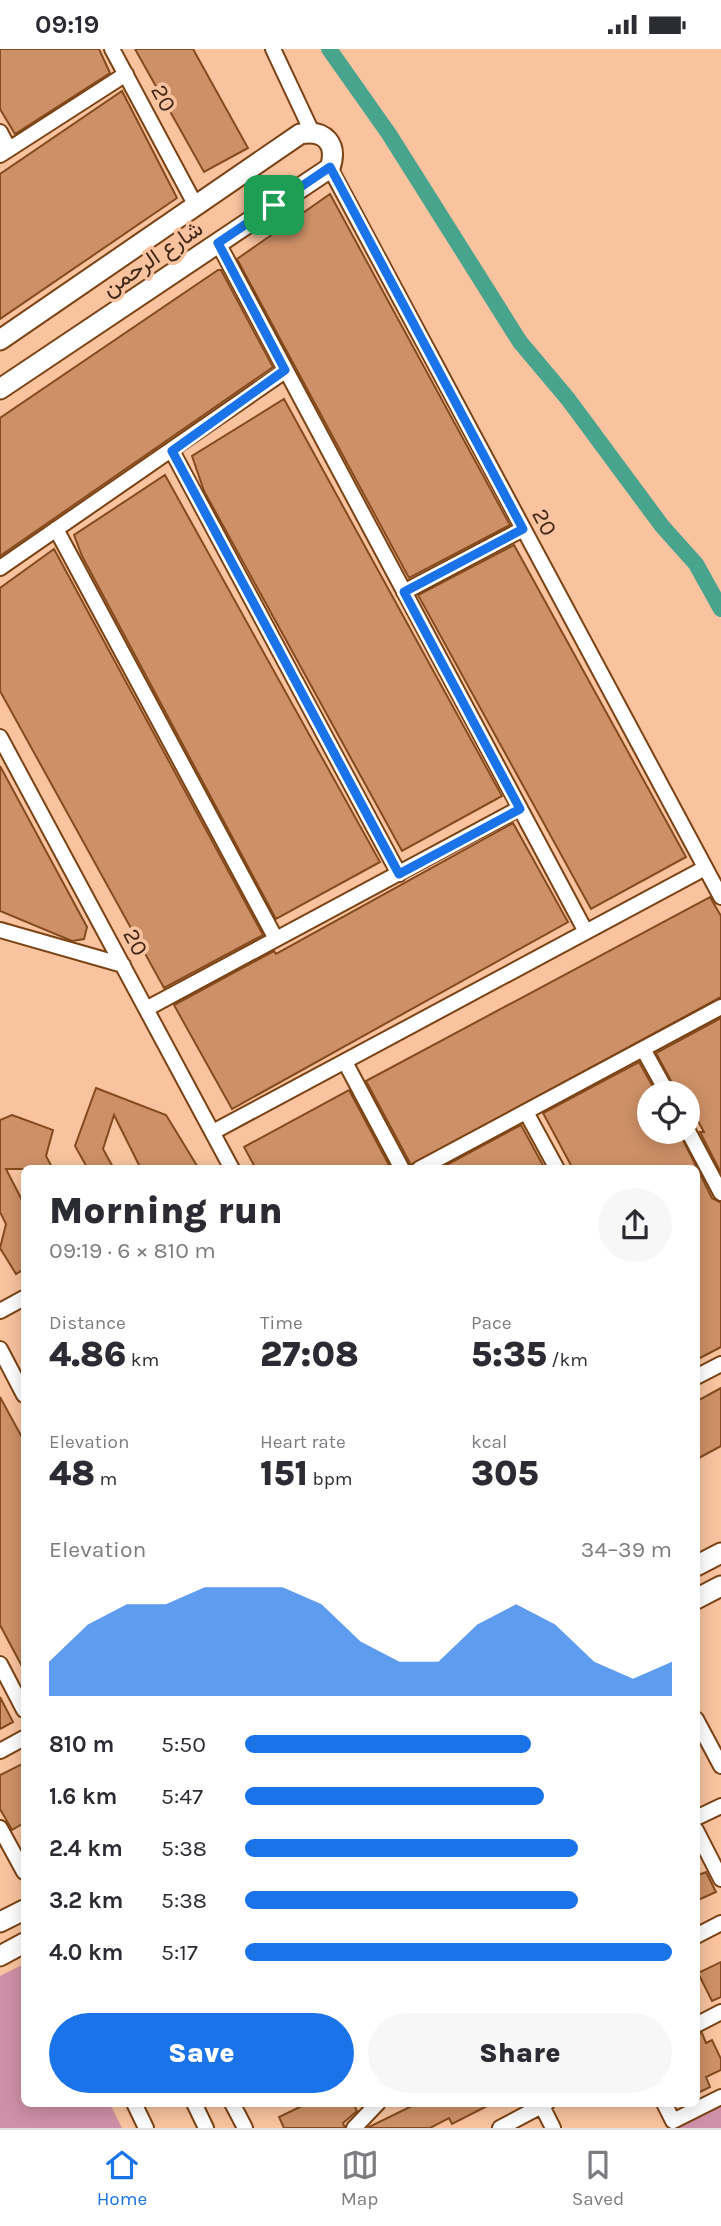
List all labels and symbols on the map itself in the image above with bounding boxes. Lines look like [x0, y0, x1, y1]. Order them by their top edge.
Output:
street label: 20 [145, 80, 182, 116]
pin [244, 175, 304, 235]
street label: شارع الرحمن [97, 215, 209, 304]
street label: 20 [526, 504, 563, 540]
street label: 20 [117, 924, 154, 960]

